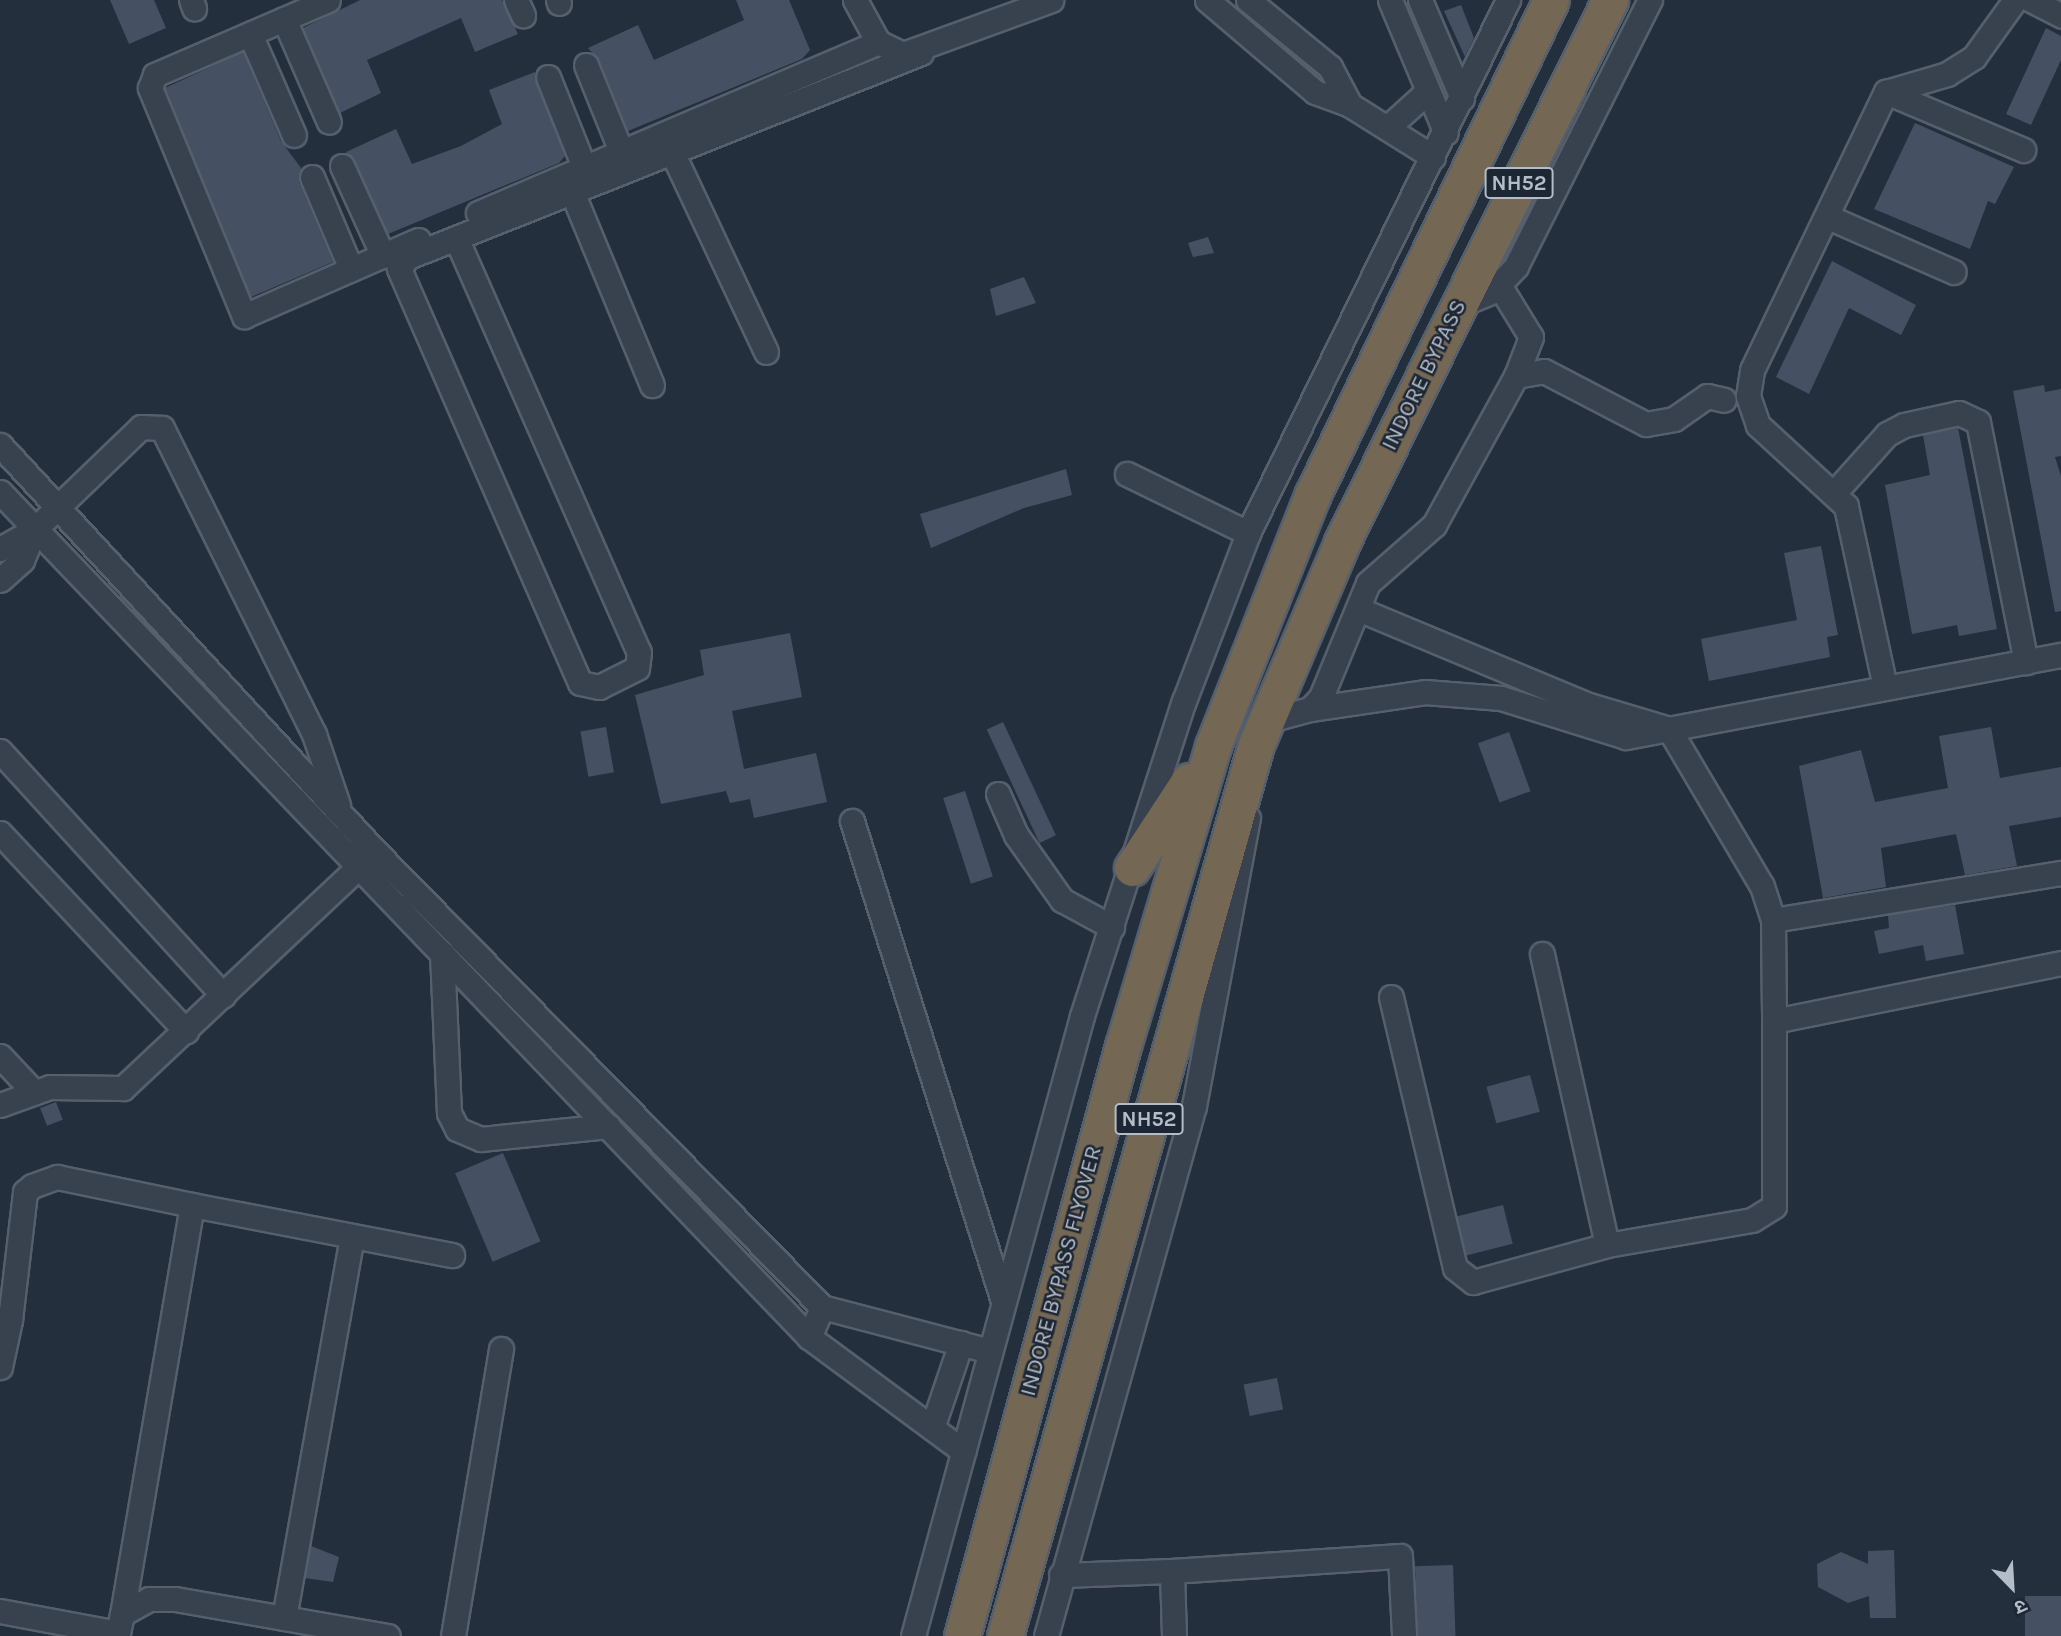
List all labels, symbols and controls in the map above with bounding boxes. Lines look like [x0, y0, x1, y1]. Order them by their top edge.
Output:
road number: NH52 [1484, 166, 1554, 200]
street label: INDORE BYPASS [1376, 295, 1472, 455]
road number: NH52 [1114, 1102, 1184, 1136]
street label: INDORE BYPASS FLYOVER [1014, 1143, 1108, 1399]
north arrow [1977, 1552, 2047, 1622]
text: उ [2011, 1594, 2030, 1618]

